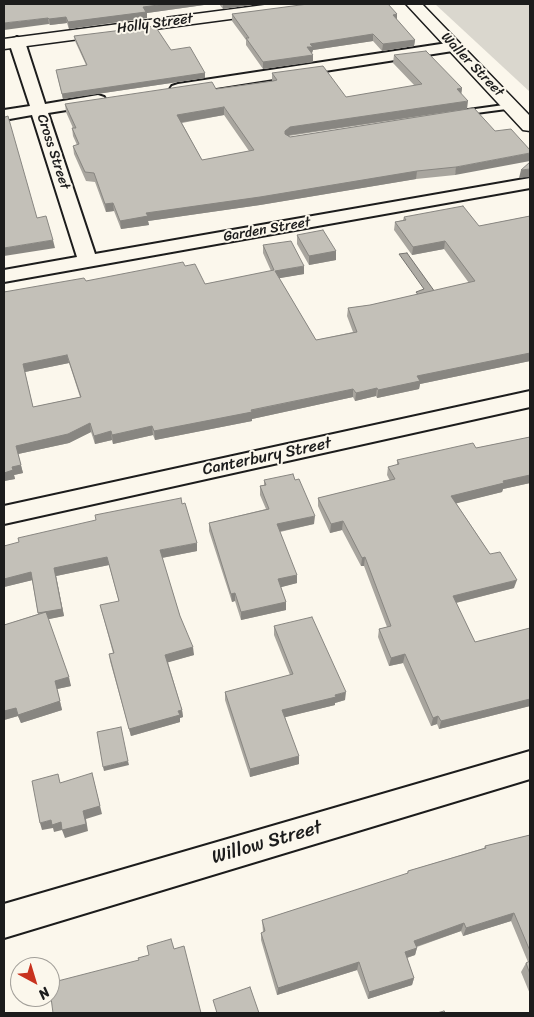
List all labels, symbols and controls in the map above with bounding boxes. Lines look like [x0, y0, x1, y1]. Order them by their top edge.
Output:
street label: Holly Street [116, 10, 194, 38]
street label: Waller Street [437, 29, 507, 101]
street label: Cross Street [33, 112, 73, 192]
street label: Garden Street [222, 214, 312, 246]
street label: Canterbury Street [201, 434, 333, 480]
street label: Willow Street [209, 816, 325, 870]
north arrow [10, 957, 60, 1007]
text: N [32, 980, 56, 1006]

